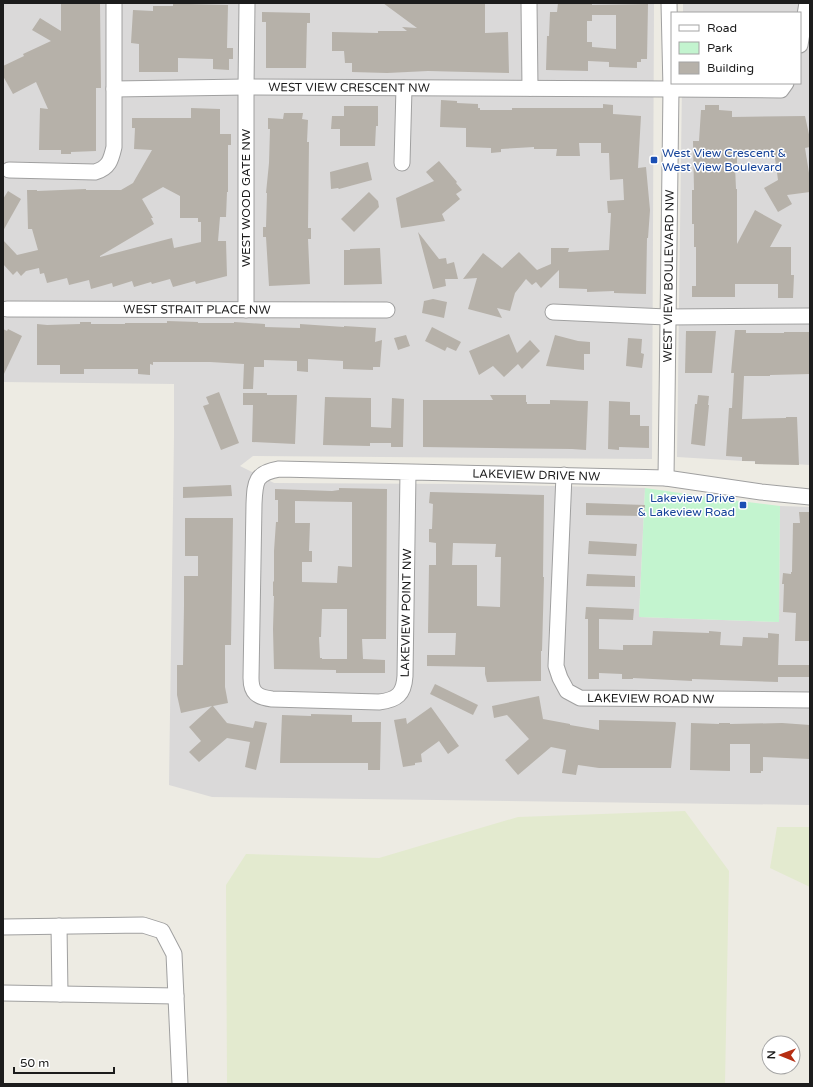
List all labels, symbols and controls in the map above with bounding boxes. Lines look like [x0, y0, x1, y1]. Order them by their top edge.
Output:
legend [671, 12, 801, 84]
text: Road [707, 21, 737, 35]
text: Park [707, 41, 733, 55]
text: Building [707, 61, 754, 75]
street label: WEST VIEW CRESCENT NW [268, 80, 430, 95]
street label: WEST WOOD GATE NW [239, 129, 253, 267]
place label: West View Crescent & West View Boulevard [662, 146, 786, 174]
marker: West View Crescent & West View Boulevard [649, 155, 659, 165]
street label: WEST VIEW BOULEVARD NW [660, 190, 677, 363]
street label: WEST STRAIT PLACE NW [123, 302, 271, 317]
street label: LAKEVIEW DRIVE NW [472, 466, 600, 483]
place label: Lakeview Drive & Lakeview Road [637, 491, 735, 519]
marker: Lakeview Drive & Lakeview Road [738, 500, 748, 510]
street label: LAKEVIEW POINT NW [398, 548, 414, 678]
street label: LAKEVIEW ROAD NW [587, 691, 714, 706]
north arrow [761, 1035, 801, 1075]
scale bar [14, 1049, 114, 1075]
text: N [765, 1050, 778, 1059]
text: 50 m [20, 1056, 49, 1070]

